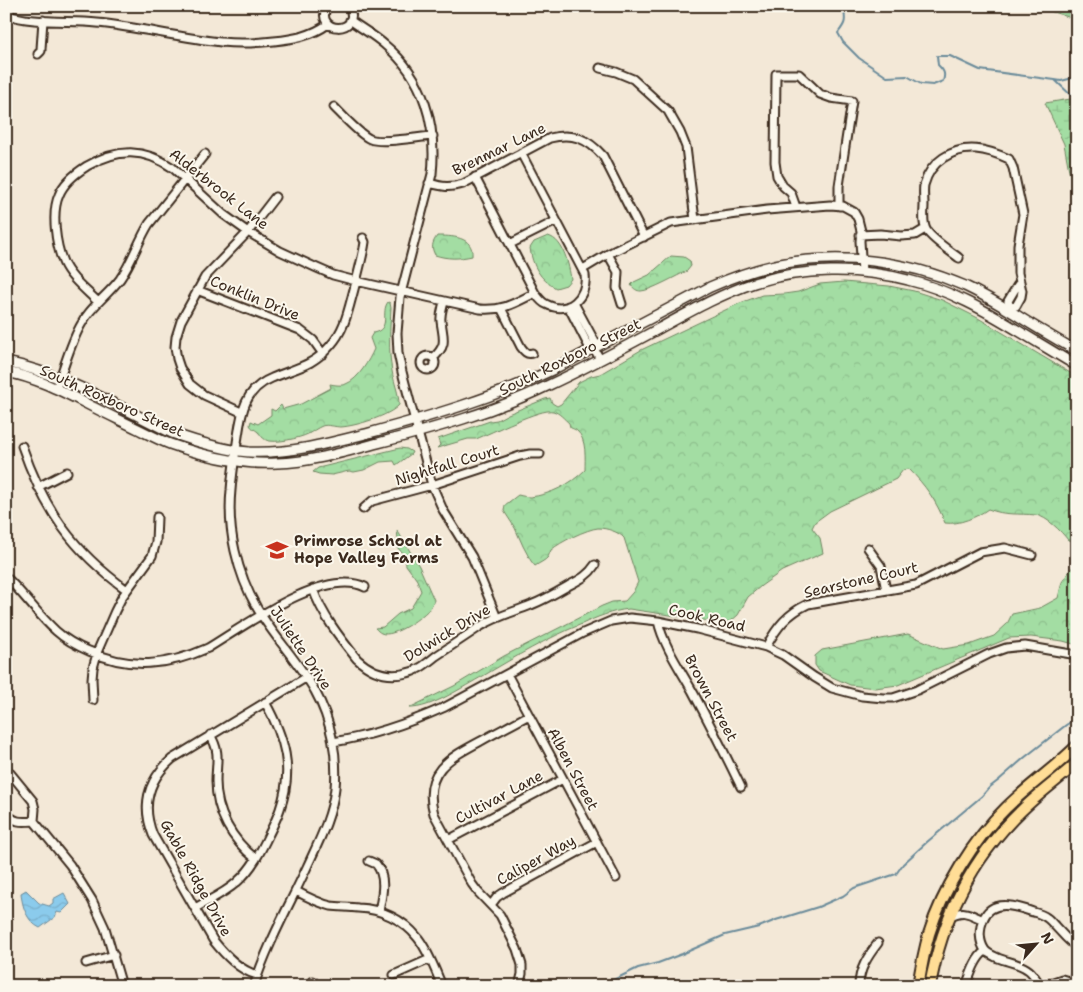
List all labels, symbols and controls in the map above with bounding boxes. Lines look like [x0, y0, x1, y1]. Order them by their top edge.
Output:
street label: Brenmar Lane [449, 118, 549, 180]
street label: Alderbrook Lane [165, 144, 273, 234]
street label: Conklin Drive [207, 271, 303, 325]
street label: South Roxboro Street [496, 314, 644, 400]
street label: South Roxboro Street [37, 360, 187, 442]
street label: Nightfall Court [392, 440, 502, 490]
place label: Primrose School at Hope Valley Farms [294, 531, 442, 568]
school or university icon: Primrose School at Hope Valley Farms [264, 537, 290, 563]
street label: Searstone Court [802, 557, 920, 603]
street label: Dolwick Drive [400, 599, 494, 667]
street label: Cook Road [667, 599, 748, 637]
street label: Juliette Drive [266, 602, 336, 694]
street label: Brown Street [680, 651, 742, 745]
street label: Alben Street [543, 724, 603, 814]
street label: Cultivar Lane [452, 766, 546, 828]
street label: Gable Ridge Drive [156, 816, 236, 940]
street label: Caliper Way [493, 830, 579, 890]
north arrow [1010, 920, 1060, 970]
text: N [1037, 929, 1058, 947]

